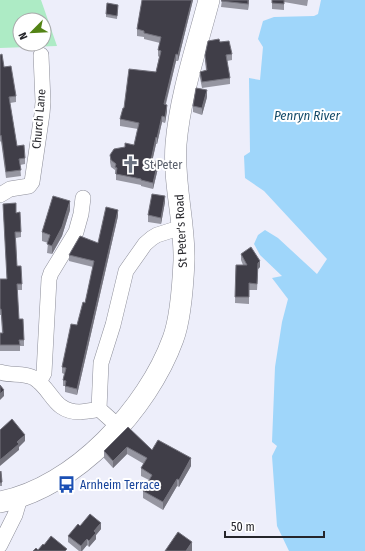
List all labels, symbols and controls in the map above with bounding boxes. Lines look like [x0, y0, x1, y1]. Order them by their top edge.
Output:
north arrow [12, 12, 52, 52]
text: N [16, 30, 31, 42]
street label: Church Lane [29, 88, 49, 150]
water label: Penryn River [274, 108, 340, 123]
church icon: St Peter [121, 155, 141, 175]
place label: St Peter [144, 158, 183, 172]
street label: St Peter's Road [172, 194, 190, 268]
bus stop icon: Arnheim Terrace [57, 475, 77, 495]
place label: Arnheim Terrace [80, 478, 160, 492]
scale bar [225, 513, 324, 539]
text: 50 m [231, 520, 255, 534]

